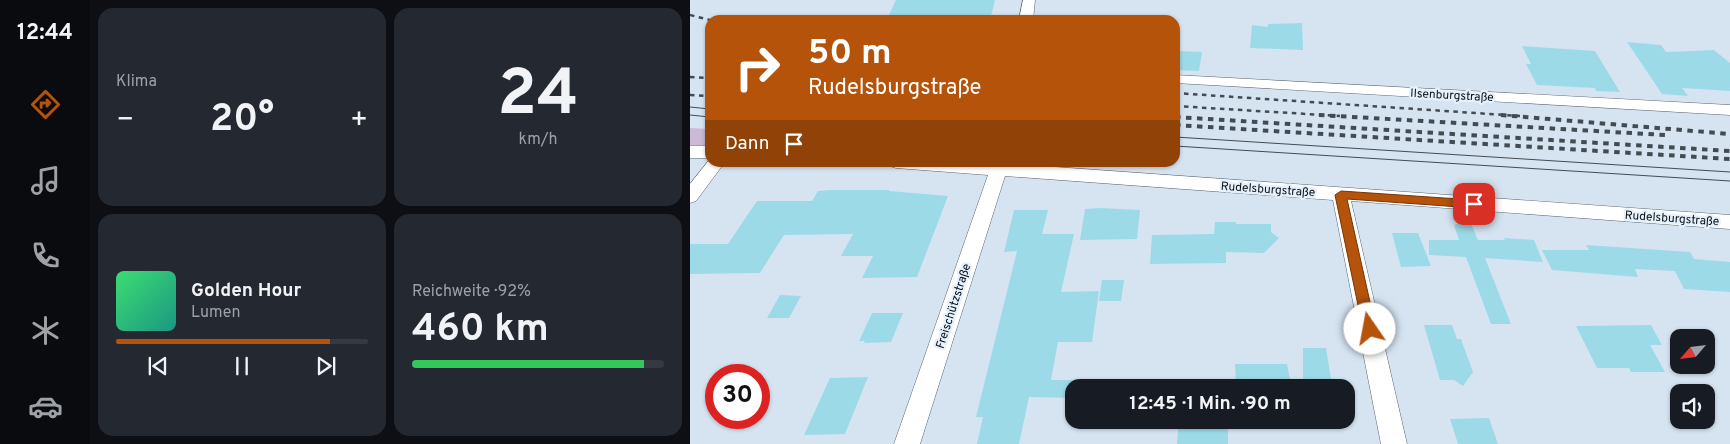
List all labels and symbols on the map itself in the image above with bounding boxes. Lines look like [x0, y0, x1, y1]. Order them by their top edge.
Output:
street label: Ilsenburgstraße [1410, 86, 1494, 106]
street label: Rudelsburgstraße [1220, 179, 1316, 201]
pin [1453, 183, 1495, 225]
street label: Rudelsburgstraße [1624, 208, 1720, 230]
street label: Freischützstraße [933, 262, 975, 351]
position arrow [1343, 302, 1395, 354]
north arrow [1670, 329, 1715, 374]
speed limit sign: 30 [705, 364, 770, 429]

